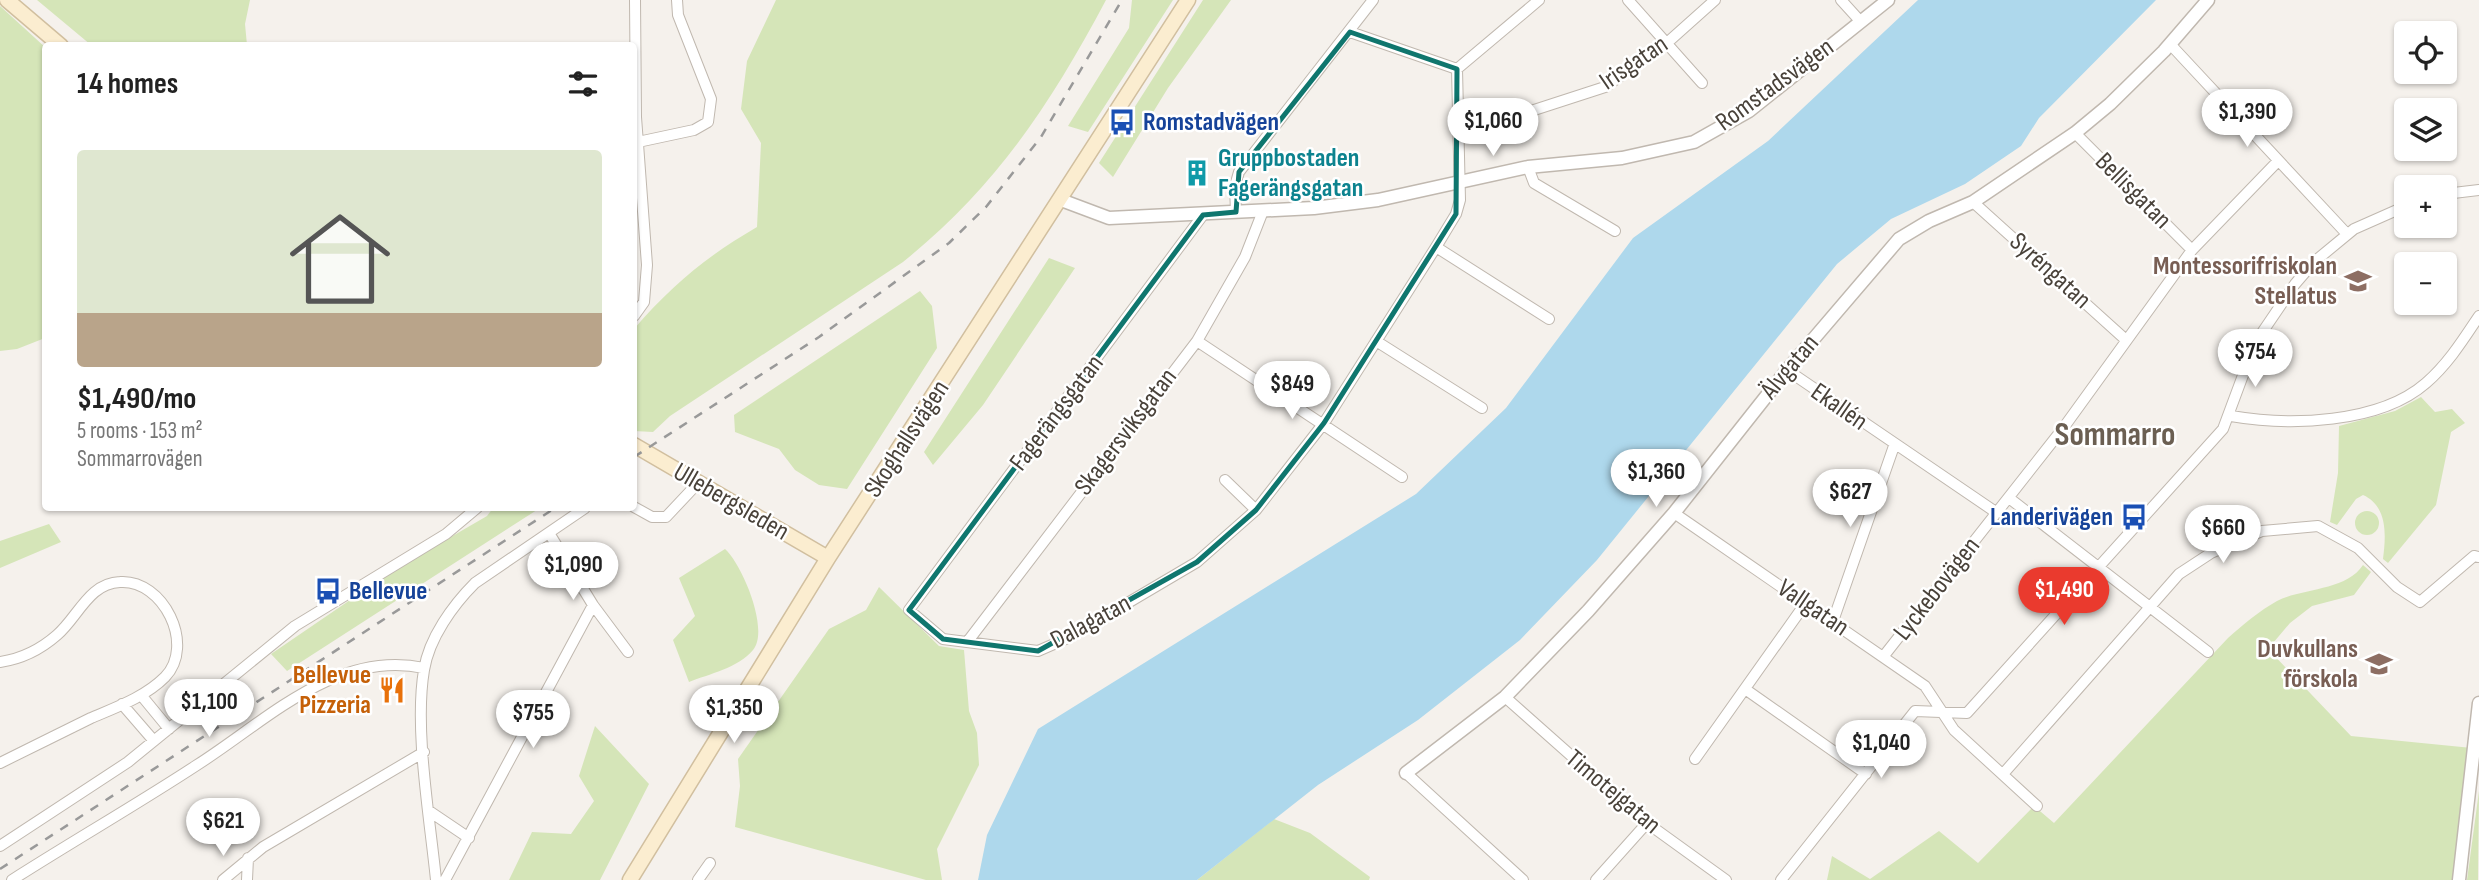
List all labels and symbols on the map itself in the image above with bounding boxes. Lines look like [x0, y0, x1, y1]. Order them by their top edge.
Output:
street label: Irisgatan [1594, 29, 1674, 97]
street label: Romstadsvägen [1710, 32, 1840, 138]
pin: $1,390 [2190, 90, 2304, 149]
pin: $1,060 [1436, 99, 1550, 158]
bus stop icon: Romstadvägen [1107, 107, 1137, 137]
place label: Romstadvägen [1143, 107, 1279, 138]
place label: Gruppbostaden Fagerängsgatan [1218, 143, 1363, 204]
street label: Bellisgatan [2088, 146, 2178, 236]
building icon: Gruppbostaden Fagerängsgatan [1182, 158, 1212, 188]
street label: Syréngatan [2003, 226, 2097, 316]
place label: Montessorifriskolan Stellatus [2153, 251, 2337, 312]
school or university icon: Montessorifriskolan Stellatus [2343, 266, 2373, 296]
street label: Älvgatan [1753, 328, 1826, 406]
pin: $754 [2214, 330, 2296, 389]
street label: Fagerängsgatan [1003, 349, 1111, 477]
street label: Skagersviksgatan [1068, 362, 1184, 502]
pin: $849 [1251, 362, 1333, 421]
street label: Skoghallsvägen [858, 375, 956, 503]
street label: Ekallén [1805, 377, 1873, 437]
district label: Sommarro [2055, 415, 2175, 455]
pin: $1,360 [1599, 449, 1713, 509]
street label: Ullebergsleden [668, 456, 794, 548]
pin: $627 [1809, 470, 1891, 529]
place label: Landerivägen [1990, 502, 2113, 533]
bus stop icon: Landerivägen [2119, 502, 2149, 532]
pin: $660 [2182, 505, 2264, 565]
street label: Lyckebovägen [1887, 531, 1987, 647]
pin: $1,090 [516, 542, 630, 602]
pin: $1,490 [2007, 568, 2121, 627]
street label: Vallgatan [1771, 573, 1855, 643]
bus stop icon: Bellevue [313, 576, 343, 606]
place label: Bellevue [349, 576, 427, 607]
street label: Dalagatan [1046, 588, 1136, 656]
place label: Duvkullans förskola [2257, 634, 2358, 695]
school or university icon: Duvkullans förskola [2364, 649, 2394, 679]
place label: Bellevue Pizzeria [293, 660, 371, 721]
restaurant icon: Bellevue Pizzeria [377, 675, 407, 705]
pin: $1,100 [152, 680, 266, 739]
pin: $1,350 [677, 686, 791, 745]
pin: $755 [492, 690, 574, 750]
pin: $1,040 [1824, 720, 1938, 780]
street label: Timotejgatan [1559, 743, 1667, 841]
pin: $621 [182, 798, 264, 858]

